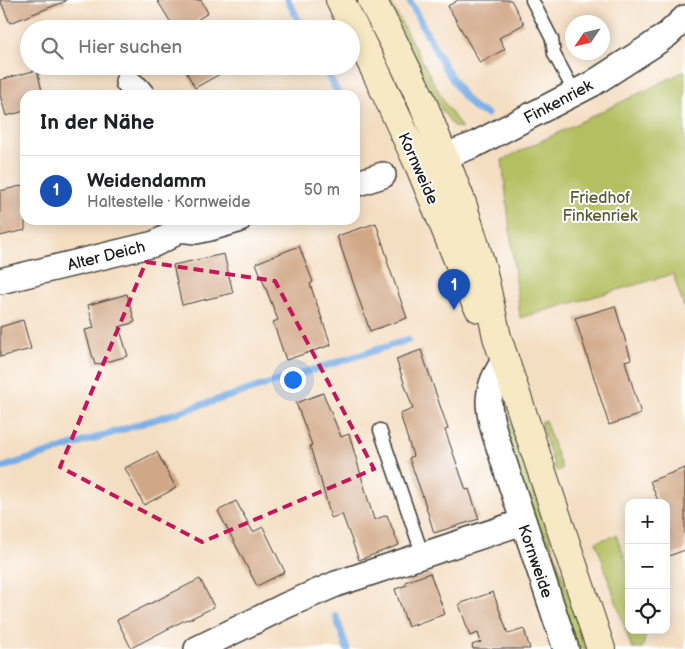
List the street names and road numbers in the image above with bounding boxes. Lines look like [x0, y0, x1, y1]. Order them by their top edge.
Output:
street label: Finkenriek [521, 76, 597, 128]
street label: Kornweide [393, 130, 442, 208]
street label: Alter Deich [66, 238, 147, 275]
street label: Kornweide [513, 522, 556, 601]

